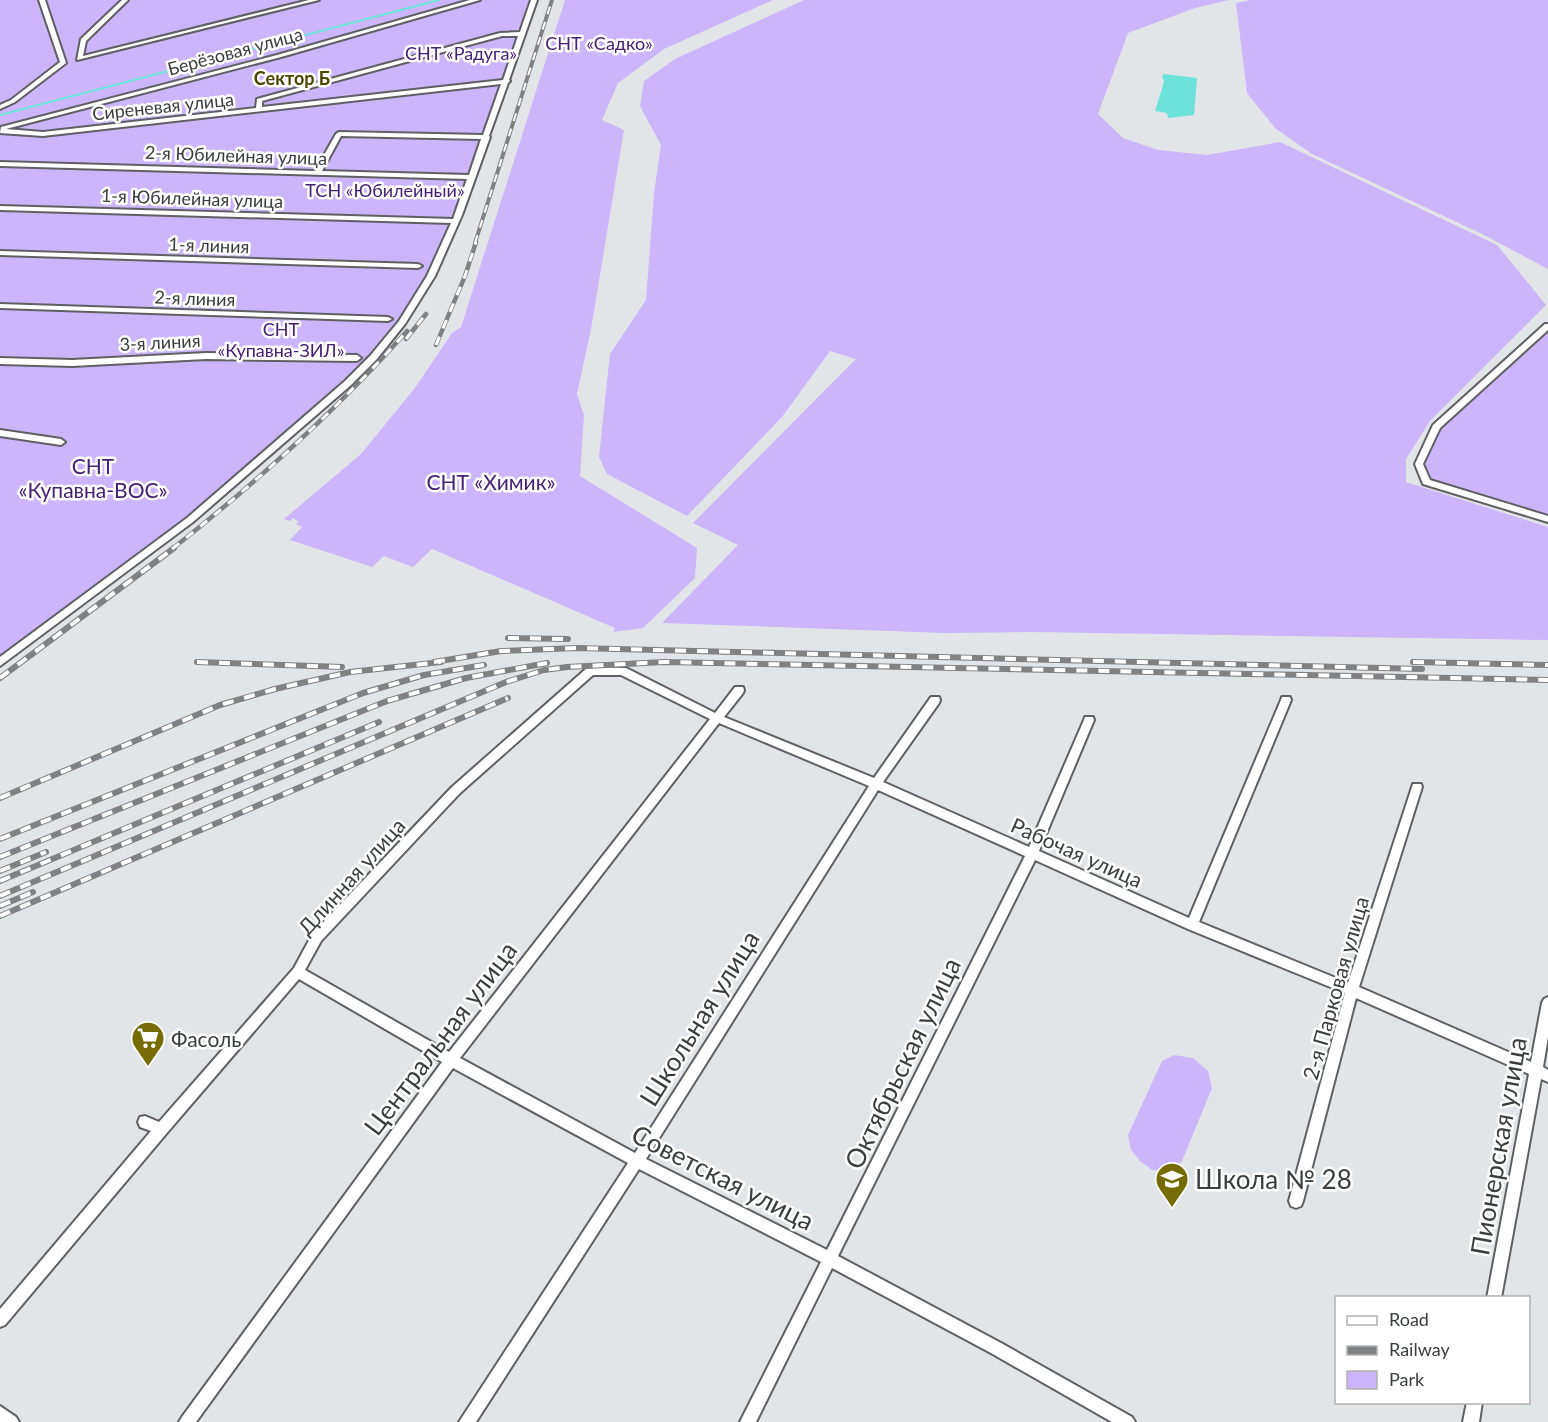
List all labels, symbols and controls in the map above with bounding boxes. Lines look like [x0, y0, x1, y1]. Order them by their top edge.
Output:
street label: Берёзовая улица [165, 22, 305, 80]
park label: СНТ «Садко» [545, 32, 653, 54]
park label: СНТ «Радуга» [405, 42, 517, 64]
district label: Сектор Б [254, 67, 330, 89]
street label: Сиреневая улица [91, 88, 235, 124]
street label: 2-я Юбилейная улица [144, 141, 328, 169]
park label: ТСН «Юбилейный» [305, 179, 465, 201]
street label: 1-я Юбилейная улица [100, 184, 284, 212]
street label: 1-я линия [168, 233, 250, 257]
street label: 2-я линия [154, 286, 236, 310]
park label: СНТ «Купавна-ЗИЛ» [218, 318, 344, 361]
street label: 3-я линия [119, 329, 201, 355]
park label: СНТ «Купавна-ВОС» [18, 453, 168, 502]
park label: СНТ «Химик» [426, 469, 556, 494]
street label: Рабочая улица [1007, 812, 1147, 892]
street label: Длинная улица [292, 813, 410, 939]
street label: 2-я Парковая улица [1297, 894, 1373, 1082]
street label: Школьная улица [632, 924, 766, 1112]
street label: Центральная улица [357, 935, 523, 1141]
street label: Октябрьская улица [837, 952, 967, 1174]
supermarket icon: Фасоль [130, 1020, 166, 1067]
place label: Фасоль [171, 1026, 241, 1051]
street label: Пионерская улица [1463, 1034, 1533, 1258]
street label: Советская улица [627, 1117, 819, 1237]
school or university icon: Школа № 28 [1154, 1161, 1190, 1208]
place label: Школа № 28 [1195, 1163, 1352, 1195]
legend [1335, 1296, 1530, 1404]
text: Road [1389, 1308, 1429, 1330]
text: Railway [1389, 1338, 1450, 1360]
text: Park [1389, 1368, 1425, 1390]

